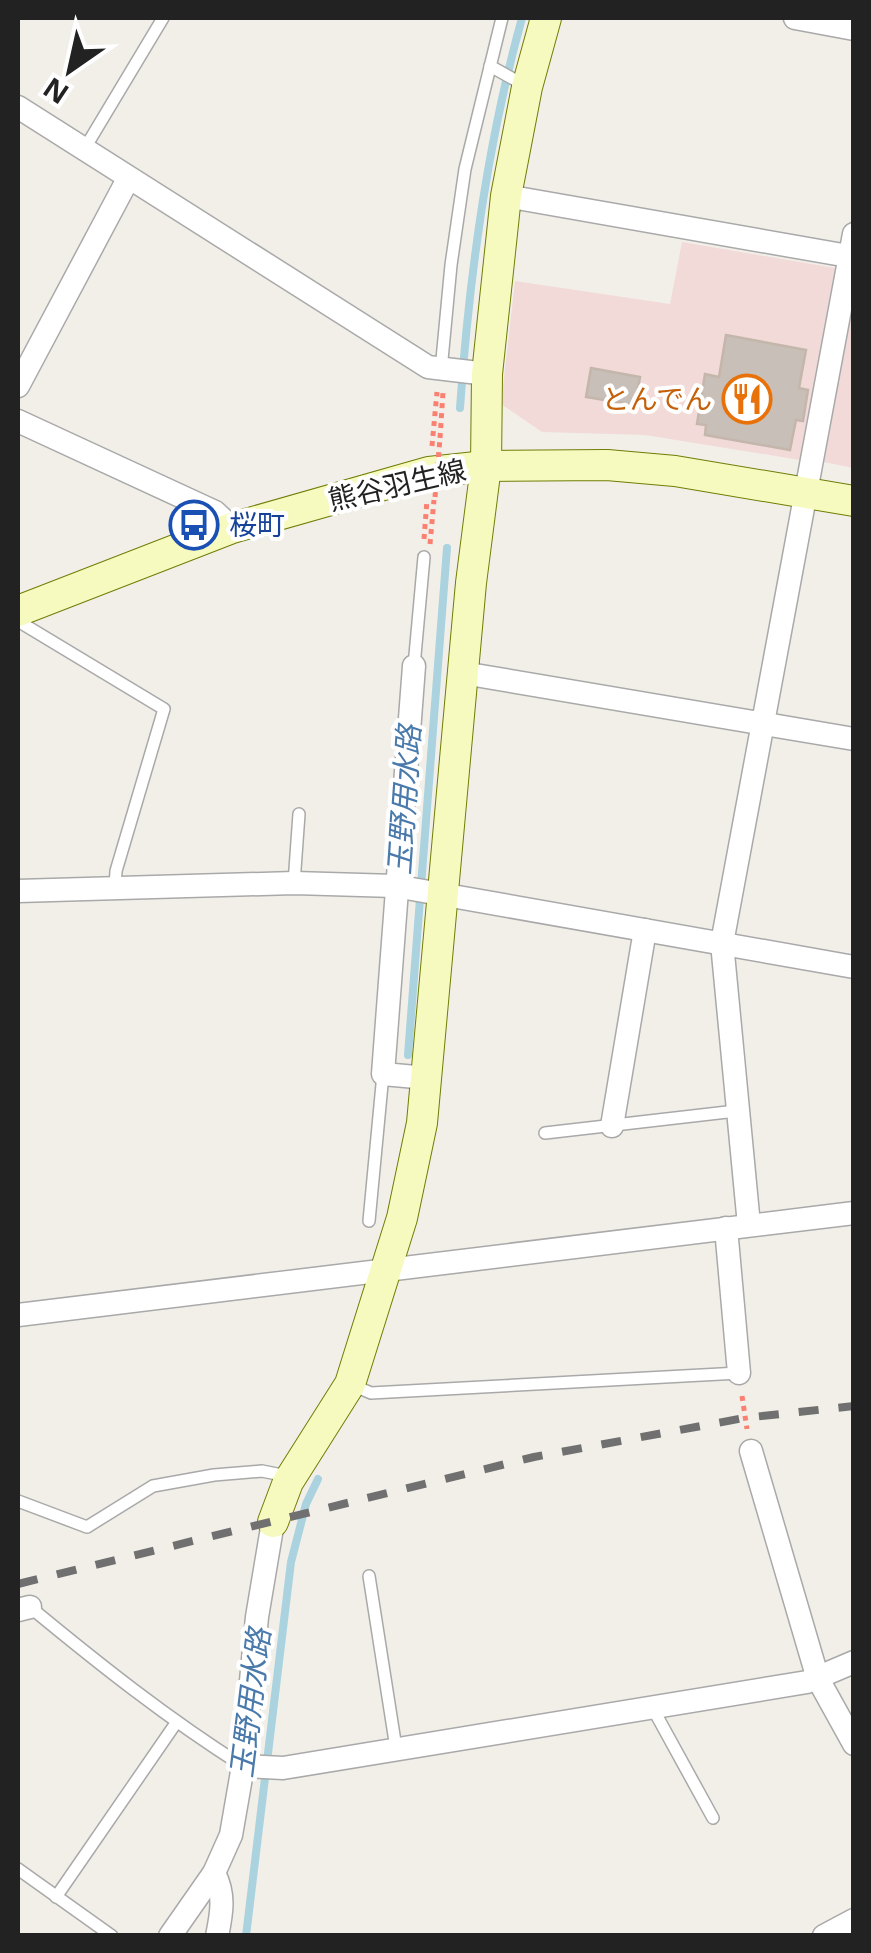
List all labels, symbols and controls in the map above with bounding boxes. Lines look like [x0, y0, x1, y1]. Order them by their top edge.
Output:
north arrow [20, 20, 120, 120]
text: N [35, 69, 76, 114]
restaurant icon: とんでん [721, 373, 773, 425]
place label: とんでん [601, 379, 712, 417]
street label: 熊谷羽生線 [324, 450, 469, 518]
bus stop icon: 桜町 [168, 499, 220, 551]
place label: 桜町 [229, 505, 285, 543]
water label: 玉野用水路 [378, 721, 429, 876]
water label: 玉野用水路 [220, 1623, 279, 1780]

